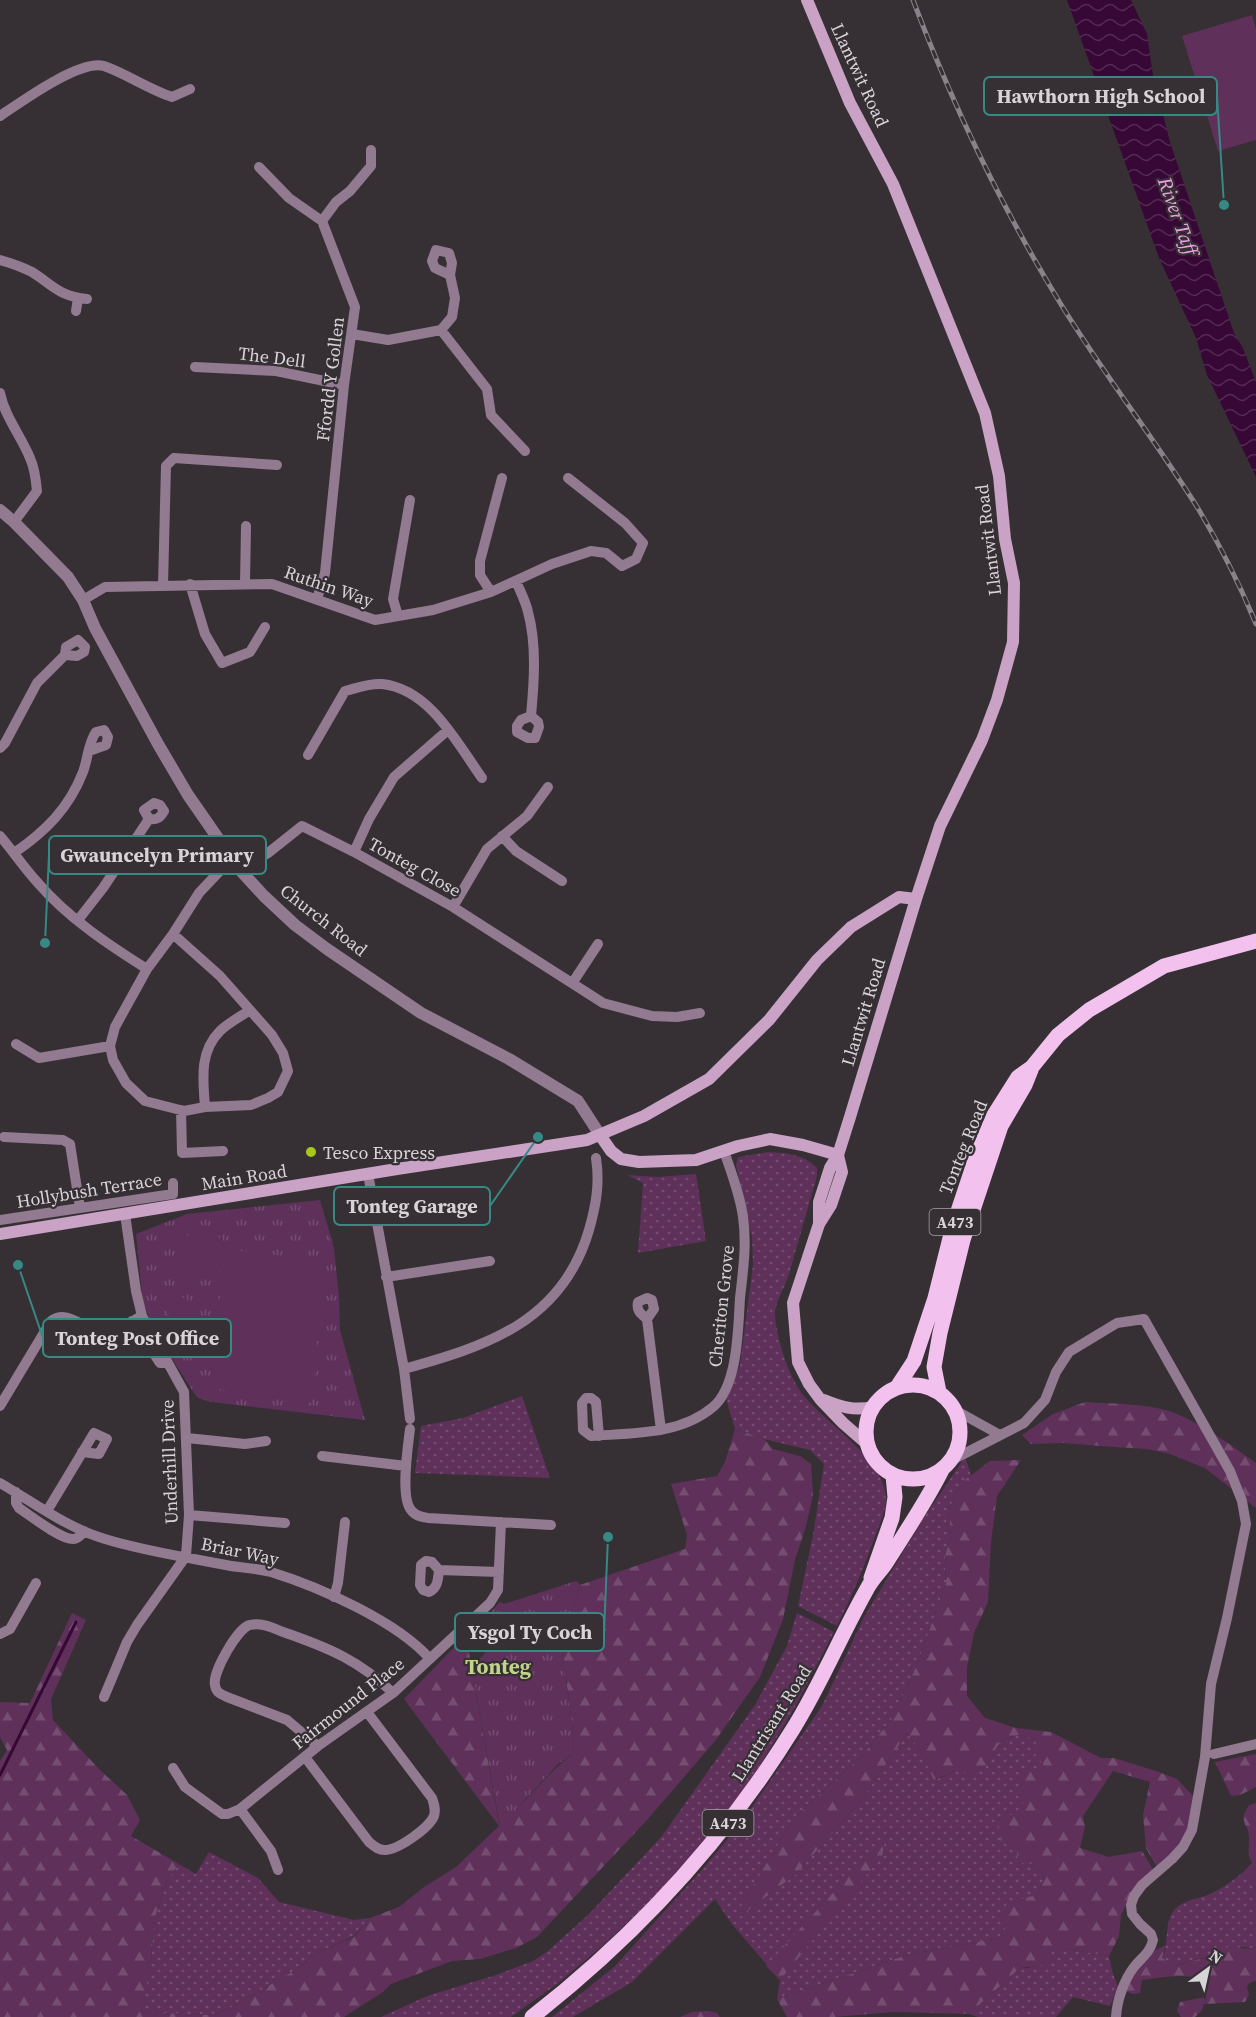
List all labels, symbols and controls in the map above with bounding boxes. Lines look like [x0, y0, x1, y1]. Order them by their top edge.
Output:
street label: Llantwit Road [825, 19, 895, 131]
callout: Hawthorn High School [984, 77, 1217, 115]
text: Hawthorn High School [997, 82, 1205, 110]
water label: River Taff [1151, 172, 1206, 262]
street label: Ffordd Y Gollen [310, 315, 350, 443]
street label: The Dell [237, 340, 307, 374]
street label: Llantwit Road [969, 483, 1007, 597]
street label: Ruthin Way [281, 559, 378, 613]
street label: Tonteg Close [364, 831, 466, 903]
callout: Gwauncelyn Primary [49, 836, 266, 874]
text: Gwauncelyn Primary [60, 841, 254, 869]
street label: Church Road [275, 878, 373, 962]
street label: Llantwit Road [835, 955, 891, 1069]
street label: Tonteg Road [933, 1096, 993, 1198]
place label: Tesco Express [323, 1140, 435, 1165]
marker: Tesco Express [304, 1145, 318, 1159]
street label: Main Road [199, 1158, 289, 1196]
street label: Hollybush Terrace [15, 1166, 163, 1214]
callout: Tonteg Garage [334, 1187, 490, 1225]
text: Tonteg Garage [346, 1192, 478, 1220]
road number: A473 [930, 1209, 980, 1235]
street label: Cheriton Grove [702, 1244, 740, 1368]
callout: Tonteg Post Office [43, 1319, 231, 1357]
text: Tonteg Post Office [55, 1324, 219, 1352]
street label: Underhill Drive [154, 1399, 184, 1525]
street label: Briar Way [199, 1531, 282, 1572]
callout: Ysgol Ty Coch [455, 1613, 604, 1651]
text: Ysgol Ty Coch [468, 1618, 592, 1646]
street label: Fairmound Place [287, 1651, 409, 1755]
district label: Tonteg [465, 1652, 532, 1681]
street label: Llantrisant Road [725, 1660, 817, 1786]
road number: A473 [702, 1810, 754, 1836]
north arrow [1178, 1939, 1238, 1999]
text: N [1205, 1944, 1227, 1969]

